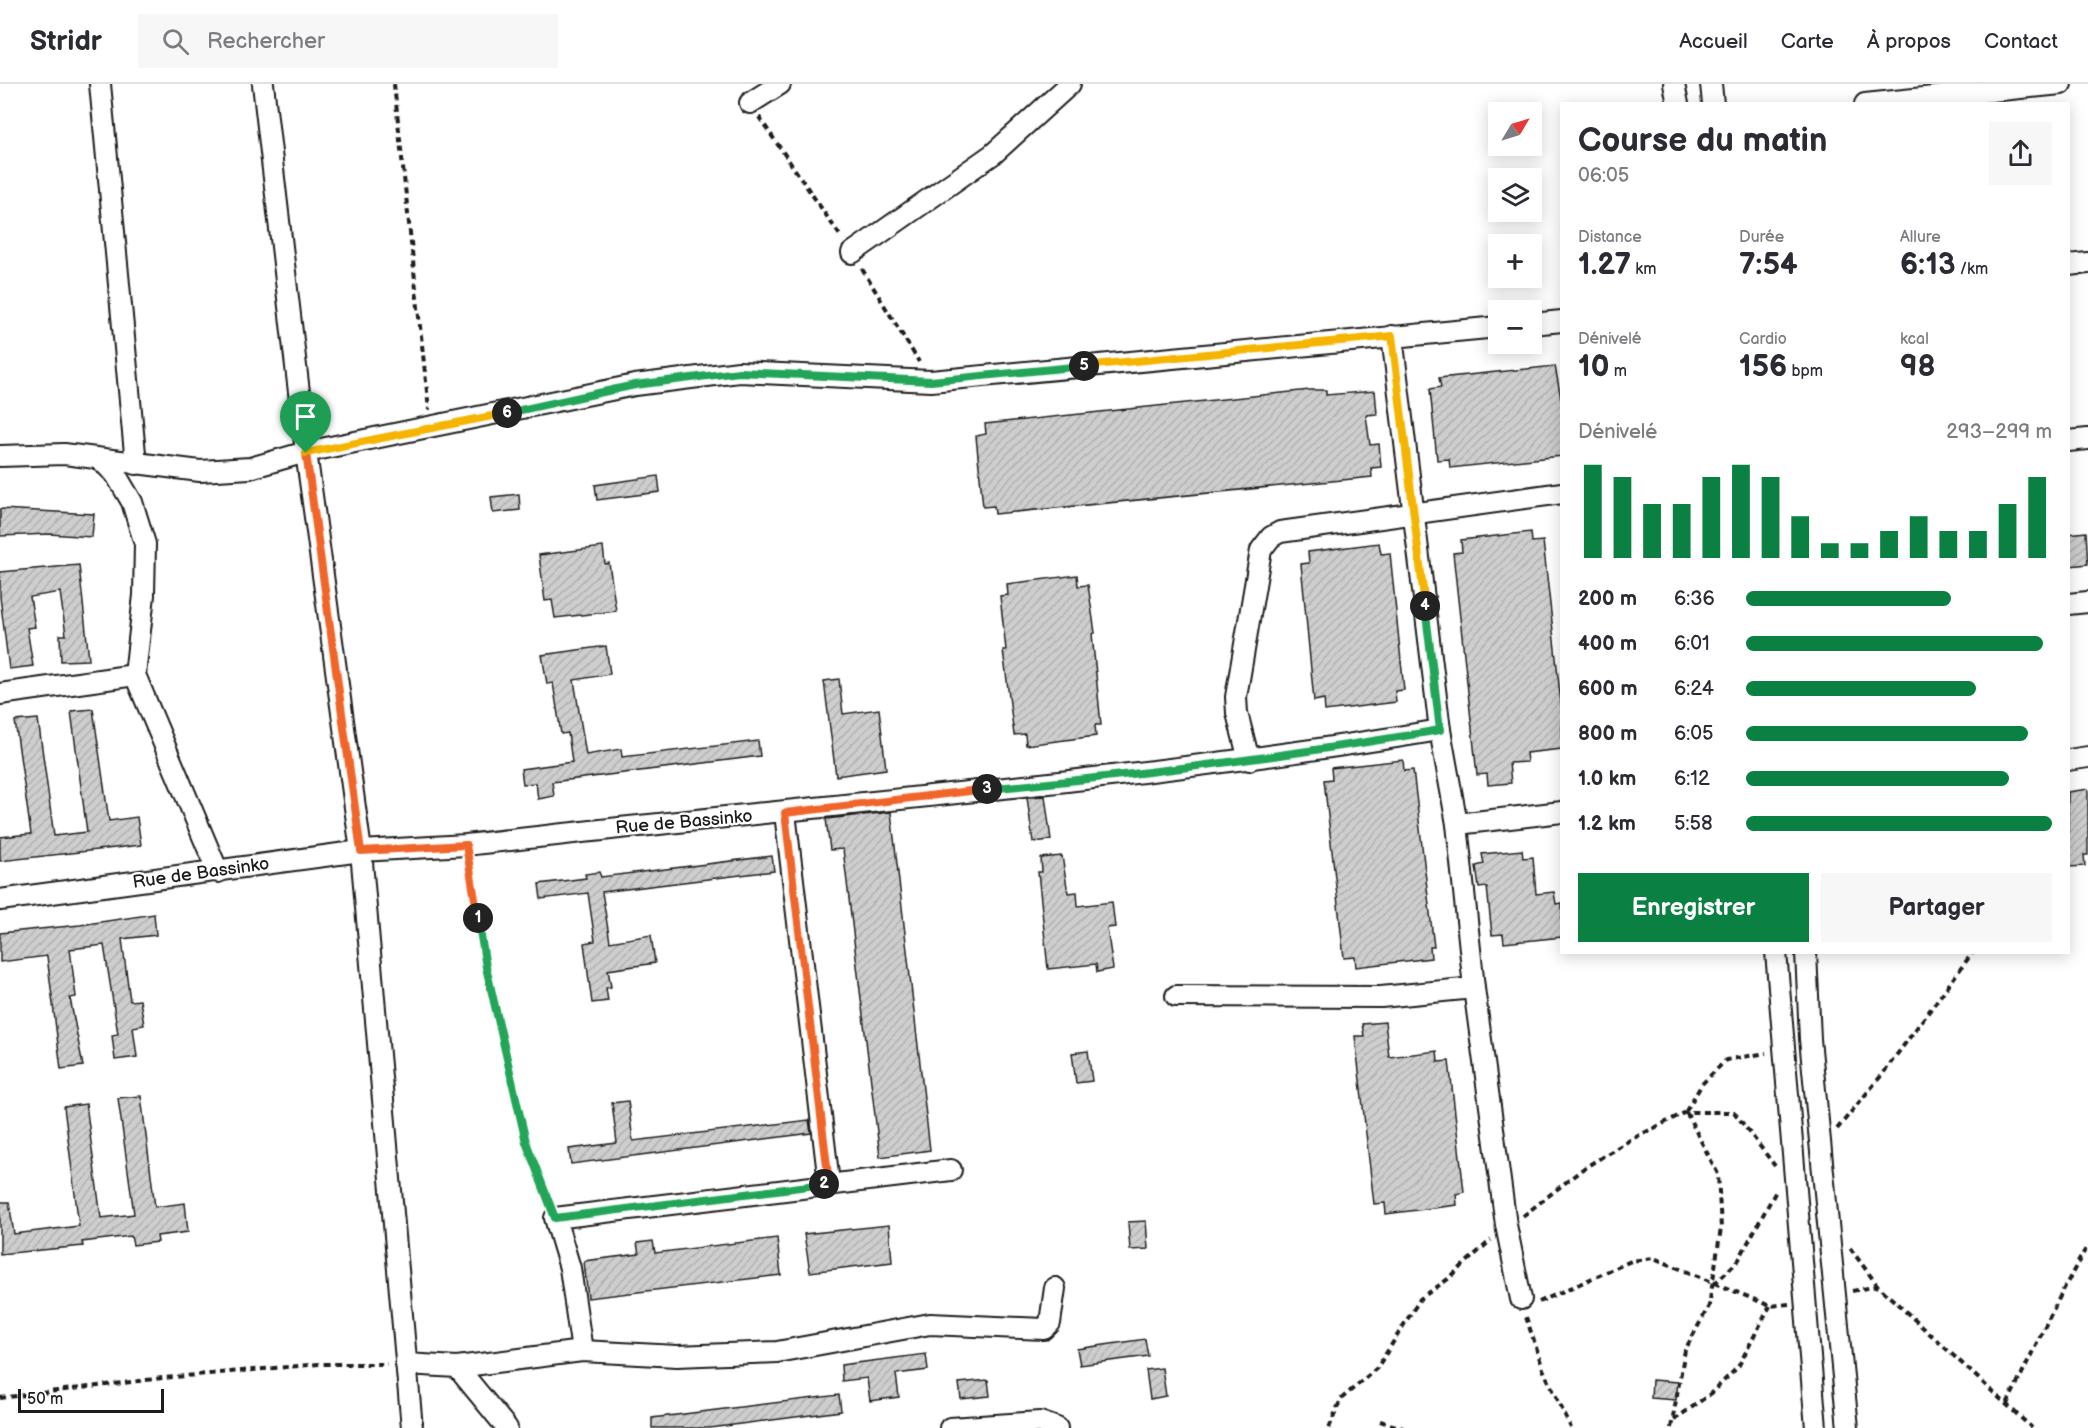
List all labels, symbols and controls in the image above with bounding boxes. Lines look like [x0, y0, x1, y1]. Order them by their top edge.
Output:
search box [138, 14, 558, 68]
text: Stridr [30, 25, 102, 58]
icon: search [159, 25, 192, 58]
text: Rechercher [207, 28, 325, 55]
text: Accueil [1679, 29, 1748, 54]
text: Carte [1781, 29, 1834, 54]
text: À propos [1867, 29, 1951, 54]
text: Contact [1984, 29, 2058, 54]
north arrow [1488, 102, 1542, 156]
map controls [1488, 102, 1542, 354]
text: Course du matin [1578, 121, 1827, 161]
button: share [1989, 122, 2052, 185]
text: 06:05 [1578, 164, 1629, 188]
button: layers [1488, 168, 1542, 222]
text: Distance [1578, 228, 1642, 247]
text: Durée [1739, 228, 1784, 247]
text: Allure [1900, 228, 1941, 247]
button: + [1488, 234, 1542, 288]
text: 1.27 [1578, 247, 1631, 283]
text: 7:54 [1739, 247, 1798, 283]
text: 6:13 [1900, 247, 1956, 283]
text: km [1631, 260, 1656, 279]
text: /km [1956, 260, 1988, 279]
button: − [1488, 300, 1542, 354]
text: Dénivelé [1578, 330, 1641, 349]
text: Cardio [1739, 330, 1787, 349]
text: kcal [1900, 330, 1929, 349]
text: 10 [1578, 349, 1609, 385]
text: 156 [1739, 349, 1787, 385]
text: 98 [1900, 349, 1936, 385]
pin: 5 [1069, 351, 1099, 381]
text: 5 [1079, 356, 1089, 375]
text: m [1609, 362, 1627, 381]
text: bpm [1787, 362, 1823, 381]
pin [280, 391, 331, 453]
pin: 6 [492, 398, 522, 428]
icon: arrive [289, 400, 322, 433]
text: 6 [502, 403, 512, 422]
text: Dénivelé [1578, 420, 1657, 444]
text: 293–299 m [1946, 420, 2052, 444]
text: 200 m [1578, 587, 1637, 611]
text: 6:36 [1674, 587, 1715, 611]
pin: 4 [1410, 591, 1440, 621]
text: 4 [1420, 596, 1430, 615]
text: 400 m [1578, 632, 1637, 656]
text: 6:01 [1674, 632, 1710, 656]
text: 600 m [1578, 677, 1638, 701]
text: 6:24 [1674, 677, 1714, 701]
text: 800 m [1578, 722, 1637, 746]
text: 6:05 [1674, 722, 1713, 746]
text: 1.0 km [1578, 767, 1636, 791]
text: 6:12 [1674, 767, 1710, 791]
pin: 3 [972, 774, 1002, 804]
text: 3 [982, 779, 992, 798]
street label: Rue de Bassinko [615, 806, 753, 838]
text: 1.2 km [1578, 812, 1636, 836]
text: 5:58 [1674, 812, 1713, 836]
street label: Rue de Bassinko [131, 853, 271, 893]
button: Enregistrer [1578, 873, 1809, 942]
button: Partager [1821, 873, 2052, 942]
pin: 1 [463, 903, 493, 933]
text: 1 [475, 908, 481, 927]
pin: 2 [809, 1169, 839, 1199]
text: 2 [819, 1174, 829, 1193]
scale bar [18, 1386, 164, 1414]
text: 50 m [27, 1390, 63, 1409]

